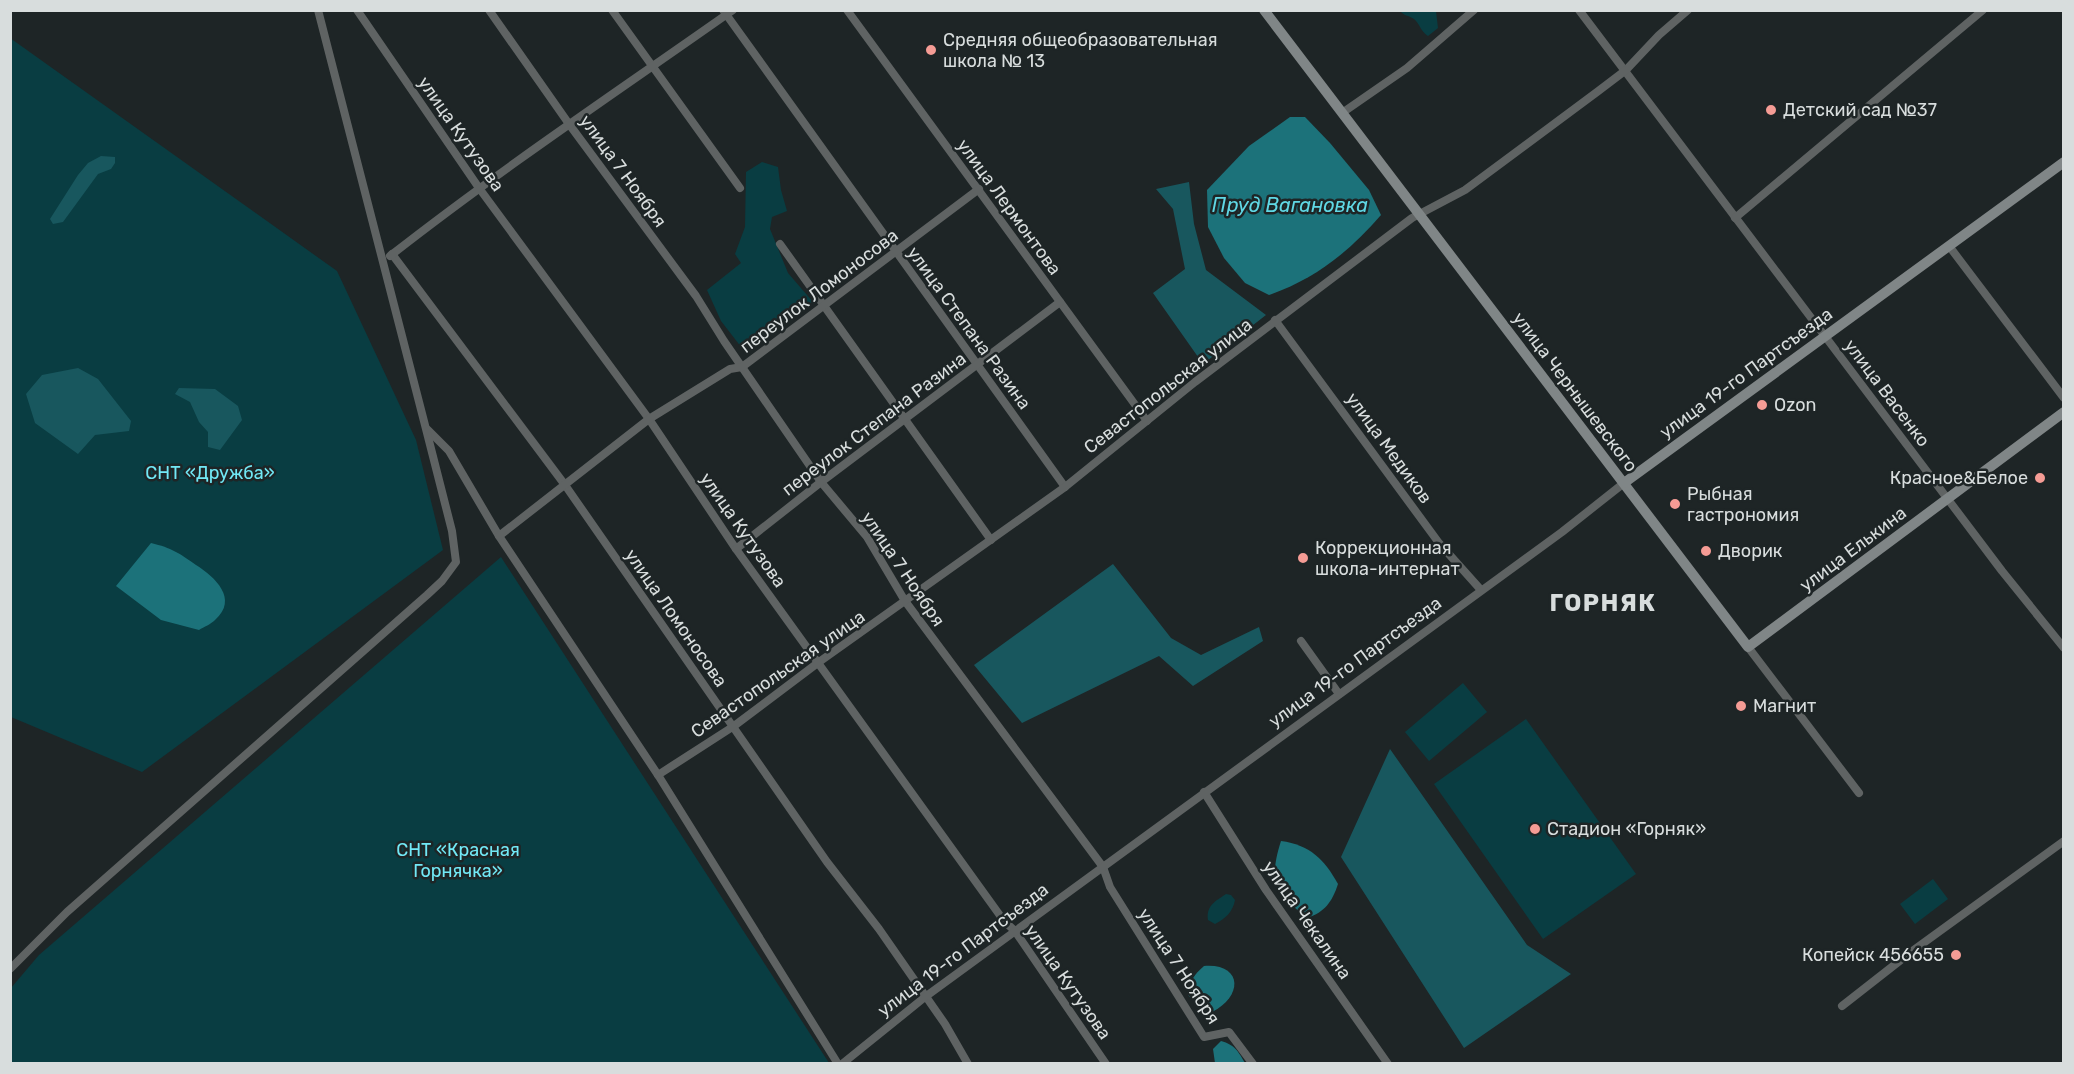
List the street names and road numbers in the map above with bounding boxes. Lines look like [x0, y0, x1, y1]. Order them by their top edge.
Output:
street label: улица Кутузова [413, 72, 509, 196]
street label: улица 7 Ноября [575, 110, 671, 232]
street label: улица Лермонтова [952, 135, 1066, 279]
street label: переулок Ломоносова [735, 224, 903, 358]
street label: улица Степана Разина [903, 242, 1035, 414]
street label: улица 19-го Партсъезда [1655, 303, 1837, 443]
street label: улица Чернышевского [1508, 308, 1642, 476]
street label: Севастопольская улица [1080, 313, 1256, 459]
street label: улица Васенко [1839, 335, 1935, 451]
street label: переулок Степана Разина [778, 347, 970, 501]
street label: улица Медиков [1341, 388, 1437, 508]
street label: улица Кутузова [695, 468, 791, 592]
street label: улица Елькина [1795, 502, 1911, 596]
street label: улица 7 Ноября [856, 507, 950, 631]
street label: улица Ломоносова [620, 545, 732, 691]
street label: улица 19-го Партсъезда [1264, 592, 1446, 732]
street label: Севастопольская улица [687, 606, 869, 742]
street label: улица Чекалина [1258, 856, 1356, 984]
street label: улица 19-го Партсъезда [873, 879, 1053, 1021]
street label: улица 7 Ноября [1133, 904, 1225, 1028]
street label: улица Кутузова [1020, 920, 1116, 1044]

